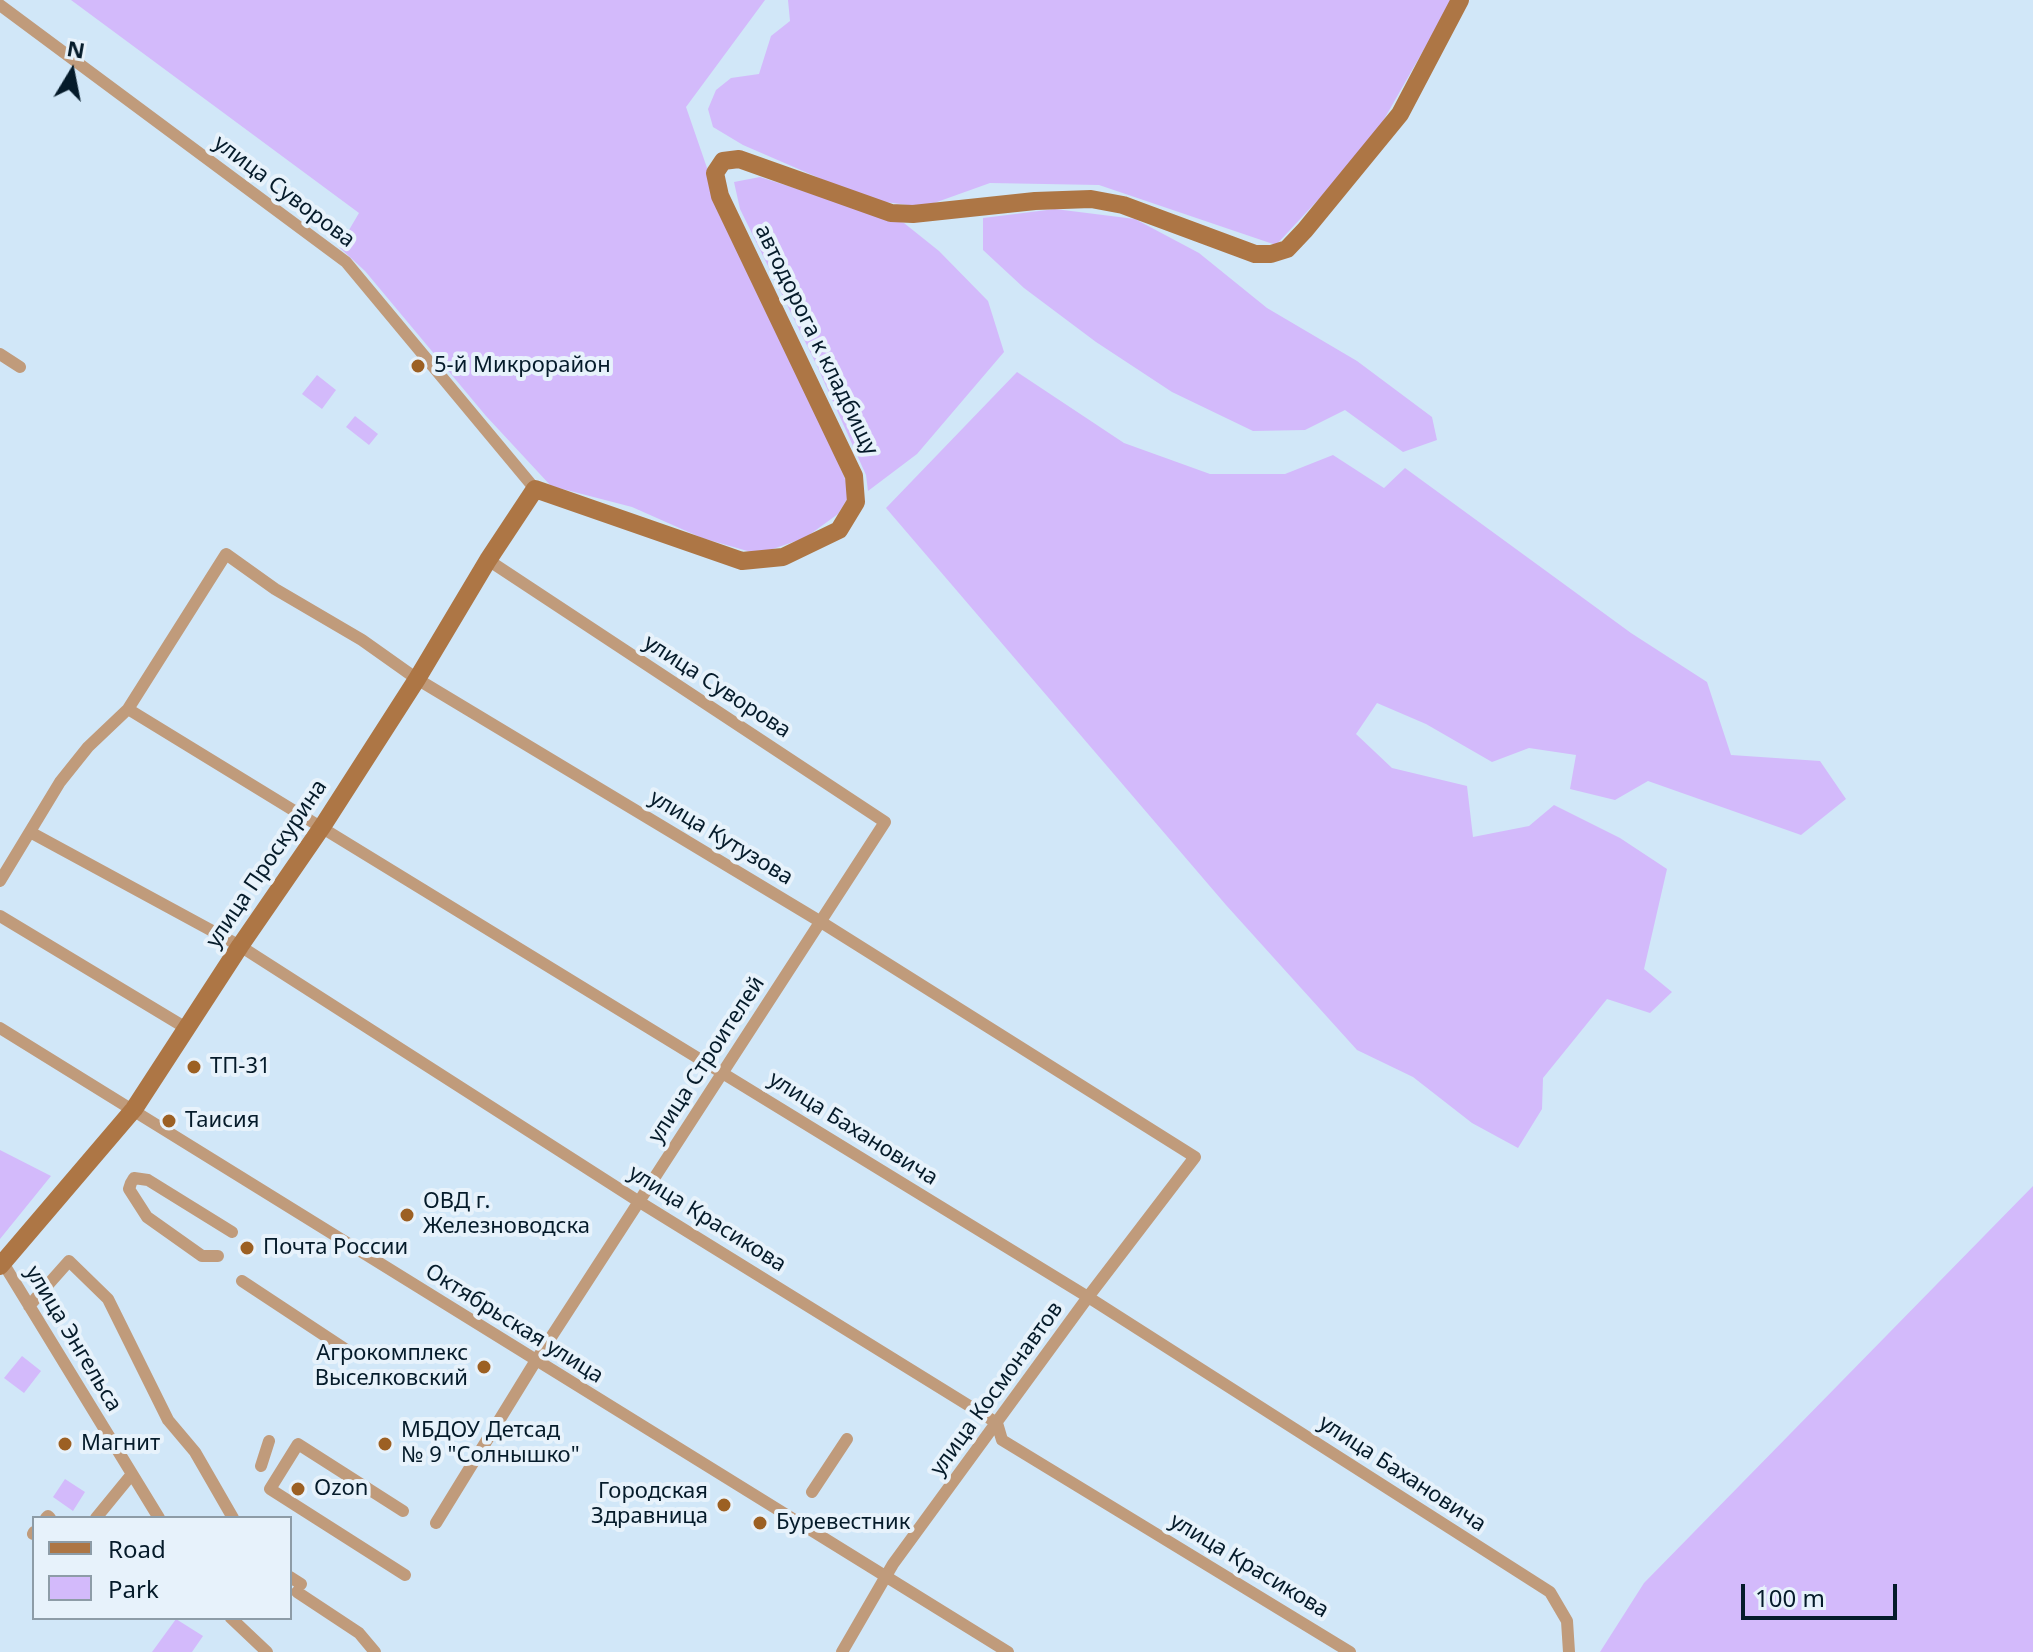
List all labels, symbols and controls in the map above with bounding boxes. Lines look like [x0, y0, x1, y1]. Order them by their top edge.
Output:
north arrow [32, 32, 112, 112]
text: N [65, 32, 88, 65]
street label: улица Суворова [208, 130, 360, 254]
street label: автодорога к кладбищу [749, 220, 883, 460]
place label: 5-й Микрорайон [434, 353, 611, 379]
marker: 5-й Микрорайон [409, 357, 427, 375]
street label: улица Суворова [639, 630, 795, 744]
street label: улица Проскурина [201, 775, 333, 953]
street label: улица Кутузова [644, 785, 798, 891]
street label: улица Строителей [643, 972, 771, 1148]
place label: ТП-31 [210, 1054, 271, 1080]
marker: ТП-31 [185, 1058, 203, 1076]
street label: улица Бахановича [764, 1066, 942, 1192]
place label: Таисия [185, 1108, 259, 1134]
marker: Таисия [160, 1112, 178, 1130]
street label: улица Красикова [623, 1160, 791, 1278]
place label: ОВД г. Железноводска [423, 1189, 590, 1240]
marker: ОВД г. Железноводска [398, 1206, 416, 1224]
place label: Почта России [263, 1235, 408, 1261]
marker: Почта России [238, 1239, 256, 1257]
street label: Октябрьская улица [420, 1259, 608, 1389]
street label: улица Энгельса [19, 1261, 127, 1417]
street label: улица Космонавтов [925, 1297, 1069, 1481]
place label: Агрокомплекс Выселковский [315, 1341, 468, 1392]
marker: Агрокомплекс Выселковский [475, 1358, 493, 1376]
street label: улица Бахановича [1313, 1410, 1491, 1538]
place label: МБДОУ Детсад № 9 "Солнышко" [401, 1418, 580, 1470]
place label: Магнит [81, 1431, 160, 1457]
marker: Магнит [56, 1435, 74, 1453]
marker: МБДОУ Детсад № 9 "Солнышко" [376, 1435, 394, 1453]
place label: Ozon [314, 1476, 368, 1502]
place label: Городская Здравница [591, 1479, 708, 1530]
marker: Ozon [289, 1480, 307, 1498]
marker: Городская Здравница [715, 1496, 733, 1514]
street label: улица Красикова [1165, 1508, 1333, 1624]
place label: Буревестник [776, 1510, 910, 1536]
marker: Буревестник [751, 1514, 769, 1532]
legend [32, 1516, 292, 1620]
text: Road [108, 1532, 166, 1565]
scale bar [1745, 1568, 1901, 1618]
text: Park [108, 1572, 159, 1605]
text: 100 m [1755, 1581, 1825, 1614]

